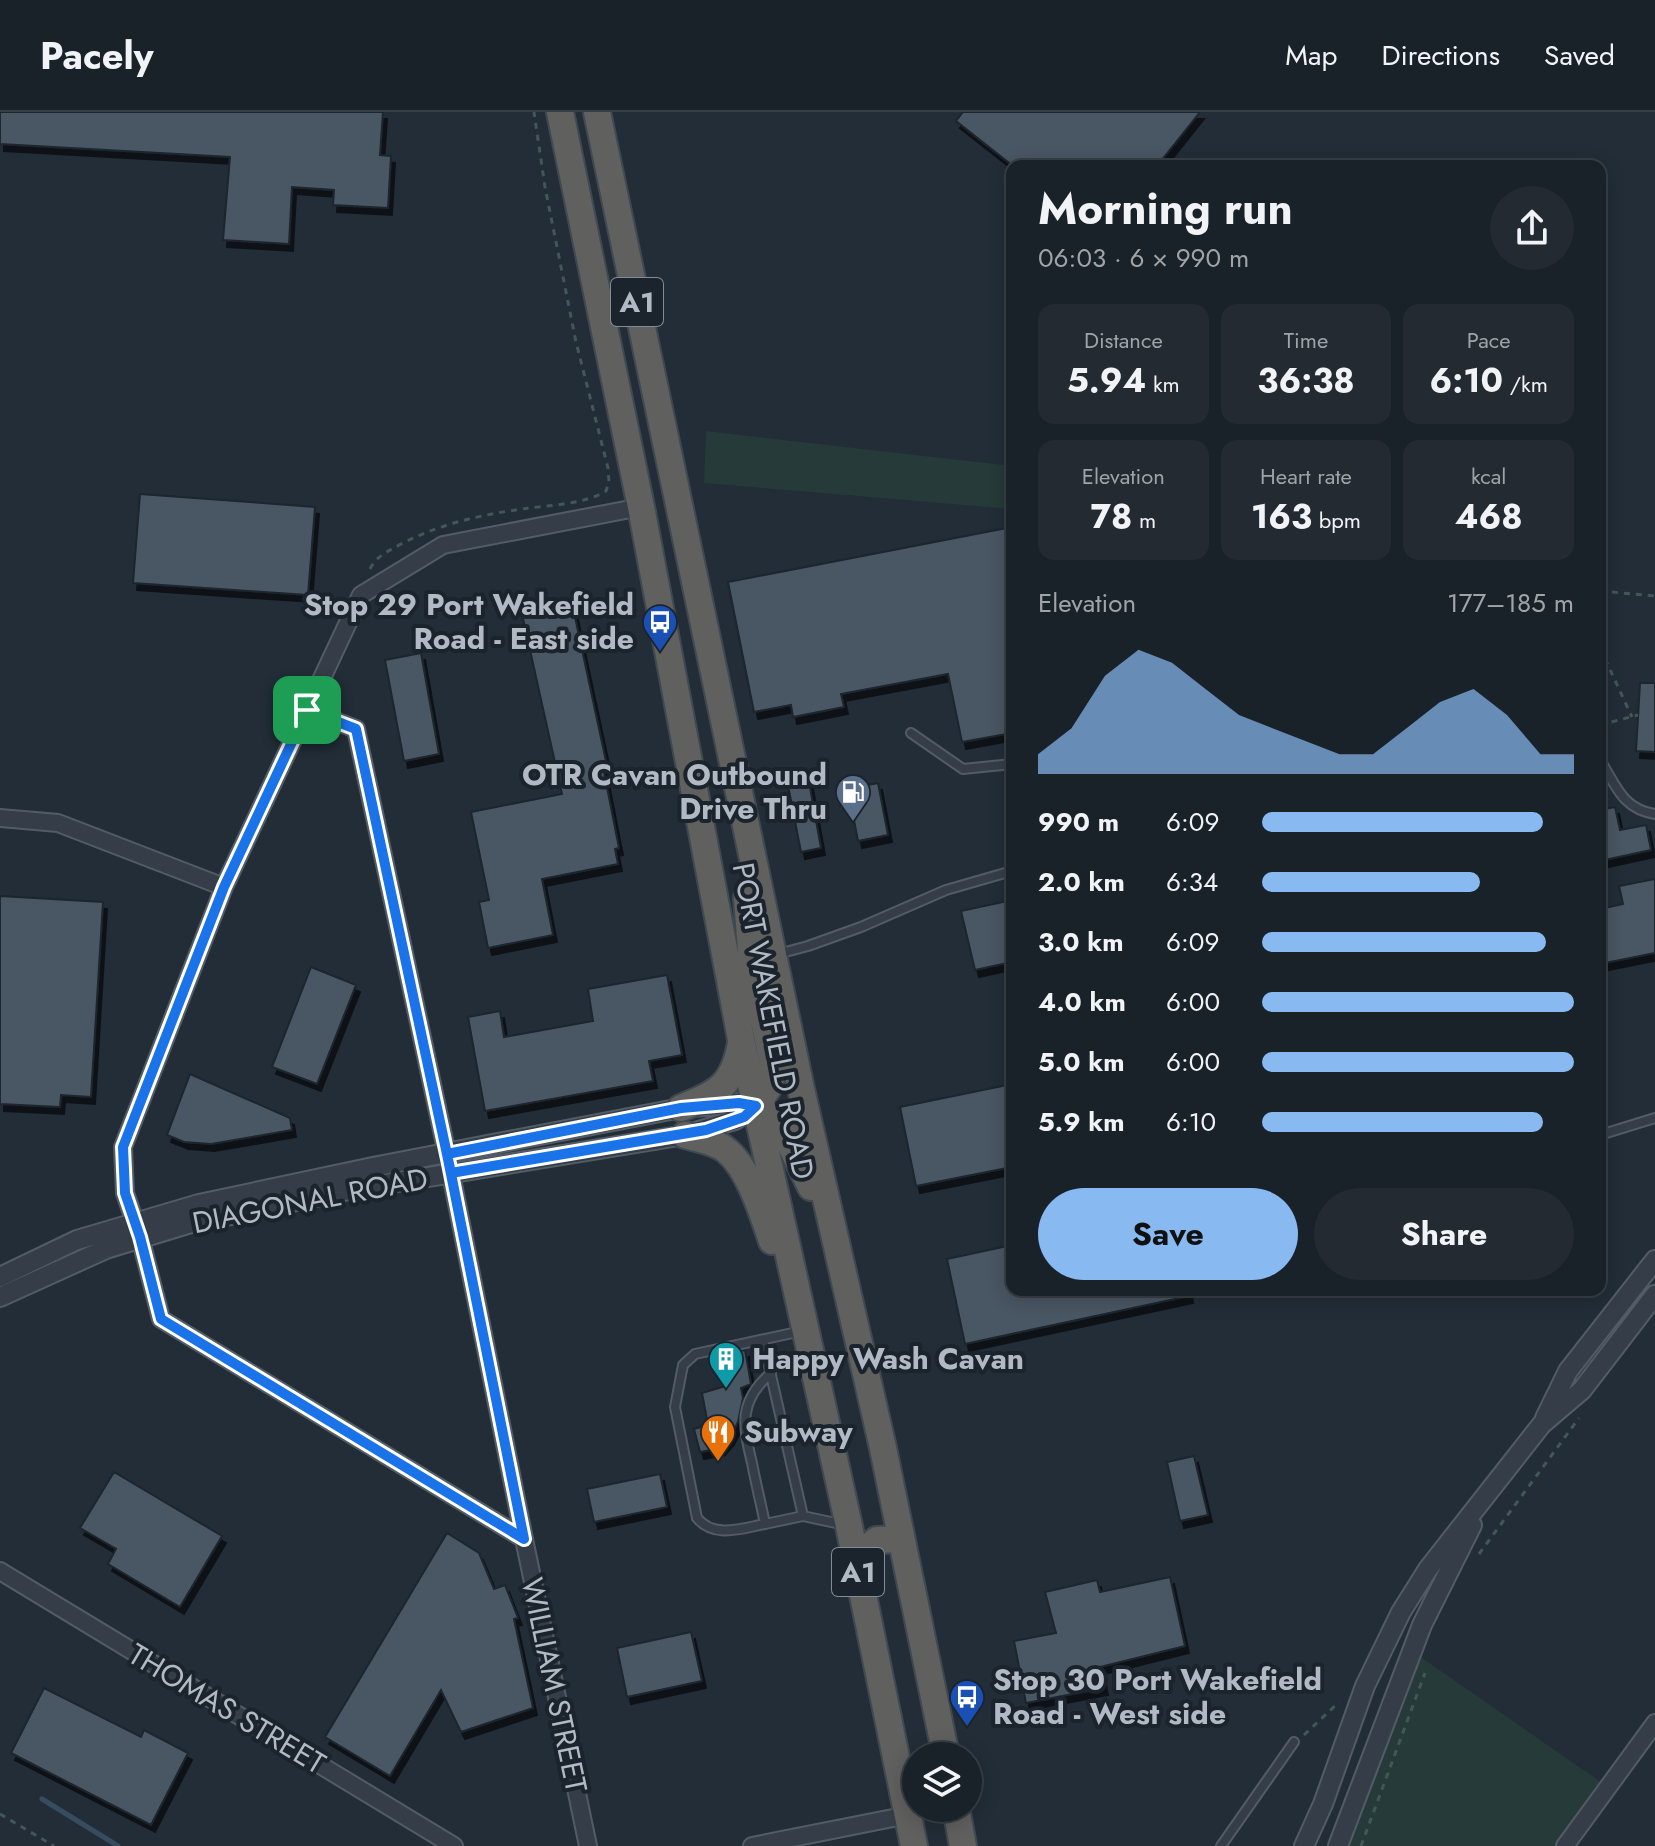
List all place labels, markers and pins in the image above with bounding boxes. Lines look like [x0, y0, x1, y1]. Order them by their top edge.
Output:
place label: Stop 29 Port Wakefield Road - East side [304, 583, 634, 660]
bus stop icon: Stop 29 Port Wakefield Road - East side [641, 603, 679, 653]
pin [273, 676, 341, 744]
place label: OTR Cavan Outbound Drive Thru [522, 753, 827, 830]
fuel station icon: OTR Cavan Outbound Drive Thru [834, 773, 872, 823]
place label: Happy Wash Cavan [752, 1337, 1024, 1380]
building icon: Happy Wash Cavan [707, 1340, 745, 1390]
place label: Subway [744, 1410, 853, 1453]
restaurant icon: Subway [699, 1413, 737, 1463]
place label: Stop 30 Port Wakefield Road - West side [993, 1658, 1322, 1735]
bus stop icon: Stop 30 Port Wakefield Road - West side [948, 1678, 986, 1728]

